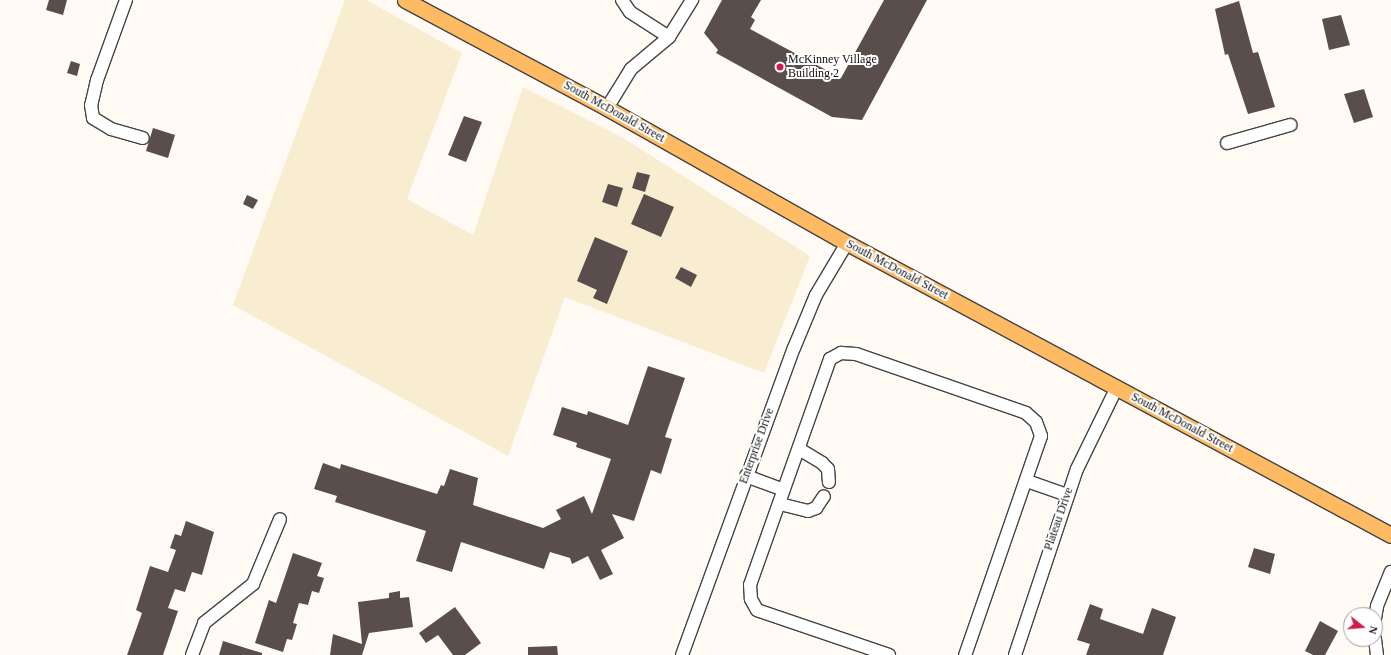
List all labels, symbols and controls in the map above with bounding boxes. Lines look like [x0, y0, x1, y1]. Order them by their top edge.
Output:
place label: McKinney Village Building 2 [788, 53, 877, 81]
marker: McKinney Village Building 2 [775, 62, 785, 72]
street label: South McDonald Street [561, 78, 667, 146]
street label: South McDonald Street [844, 237, 950, 303]
street label: South McDonald Street [1129, 390, 1235, 456]
street label: Enterprise Drive [737, 406, 777, 486]
street label: Plateau Drive [1042, 486, 1076, 552]
north arrow [1343, 607, 1383, 647]
text: N [1367, 625, 1380, 636]

